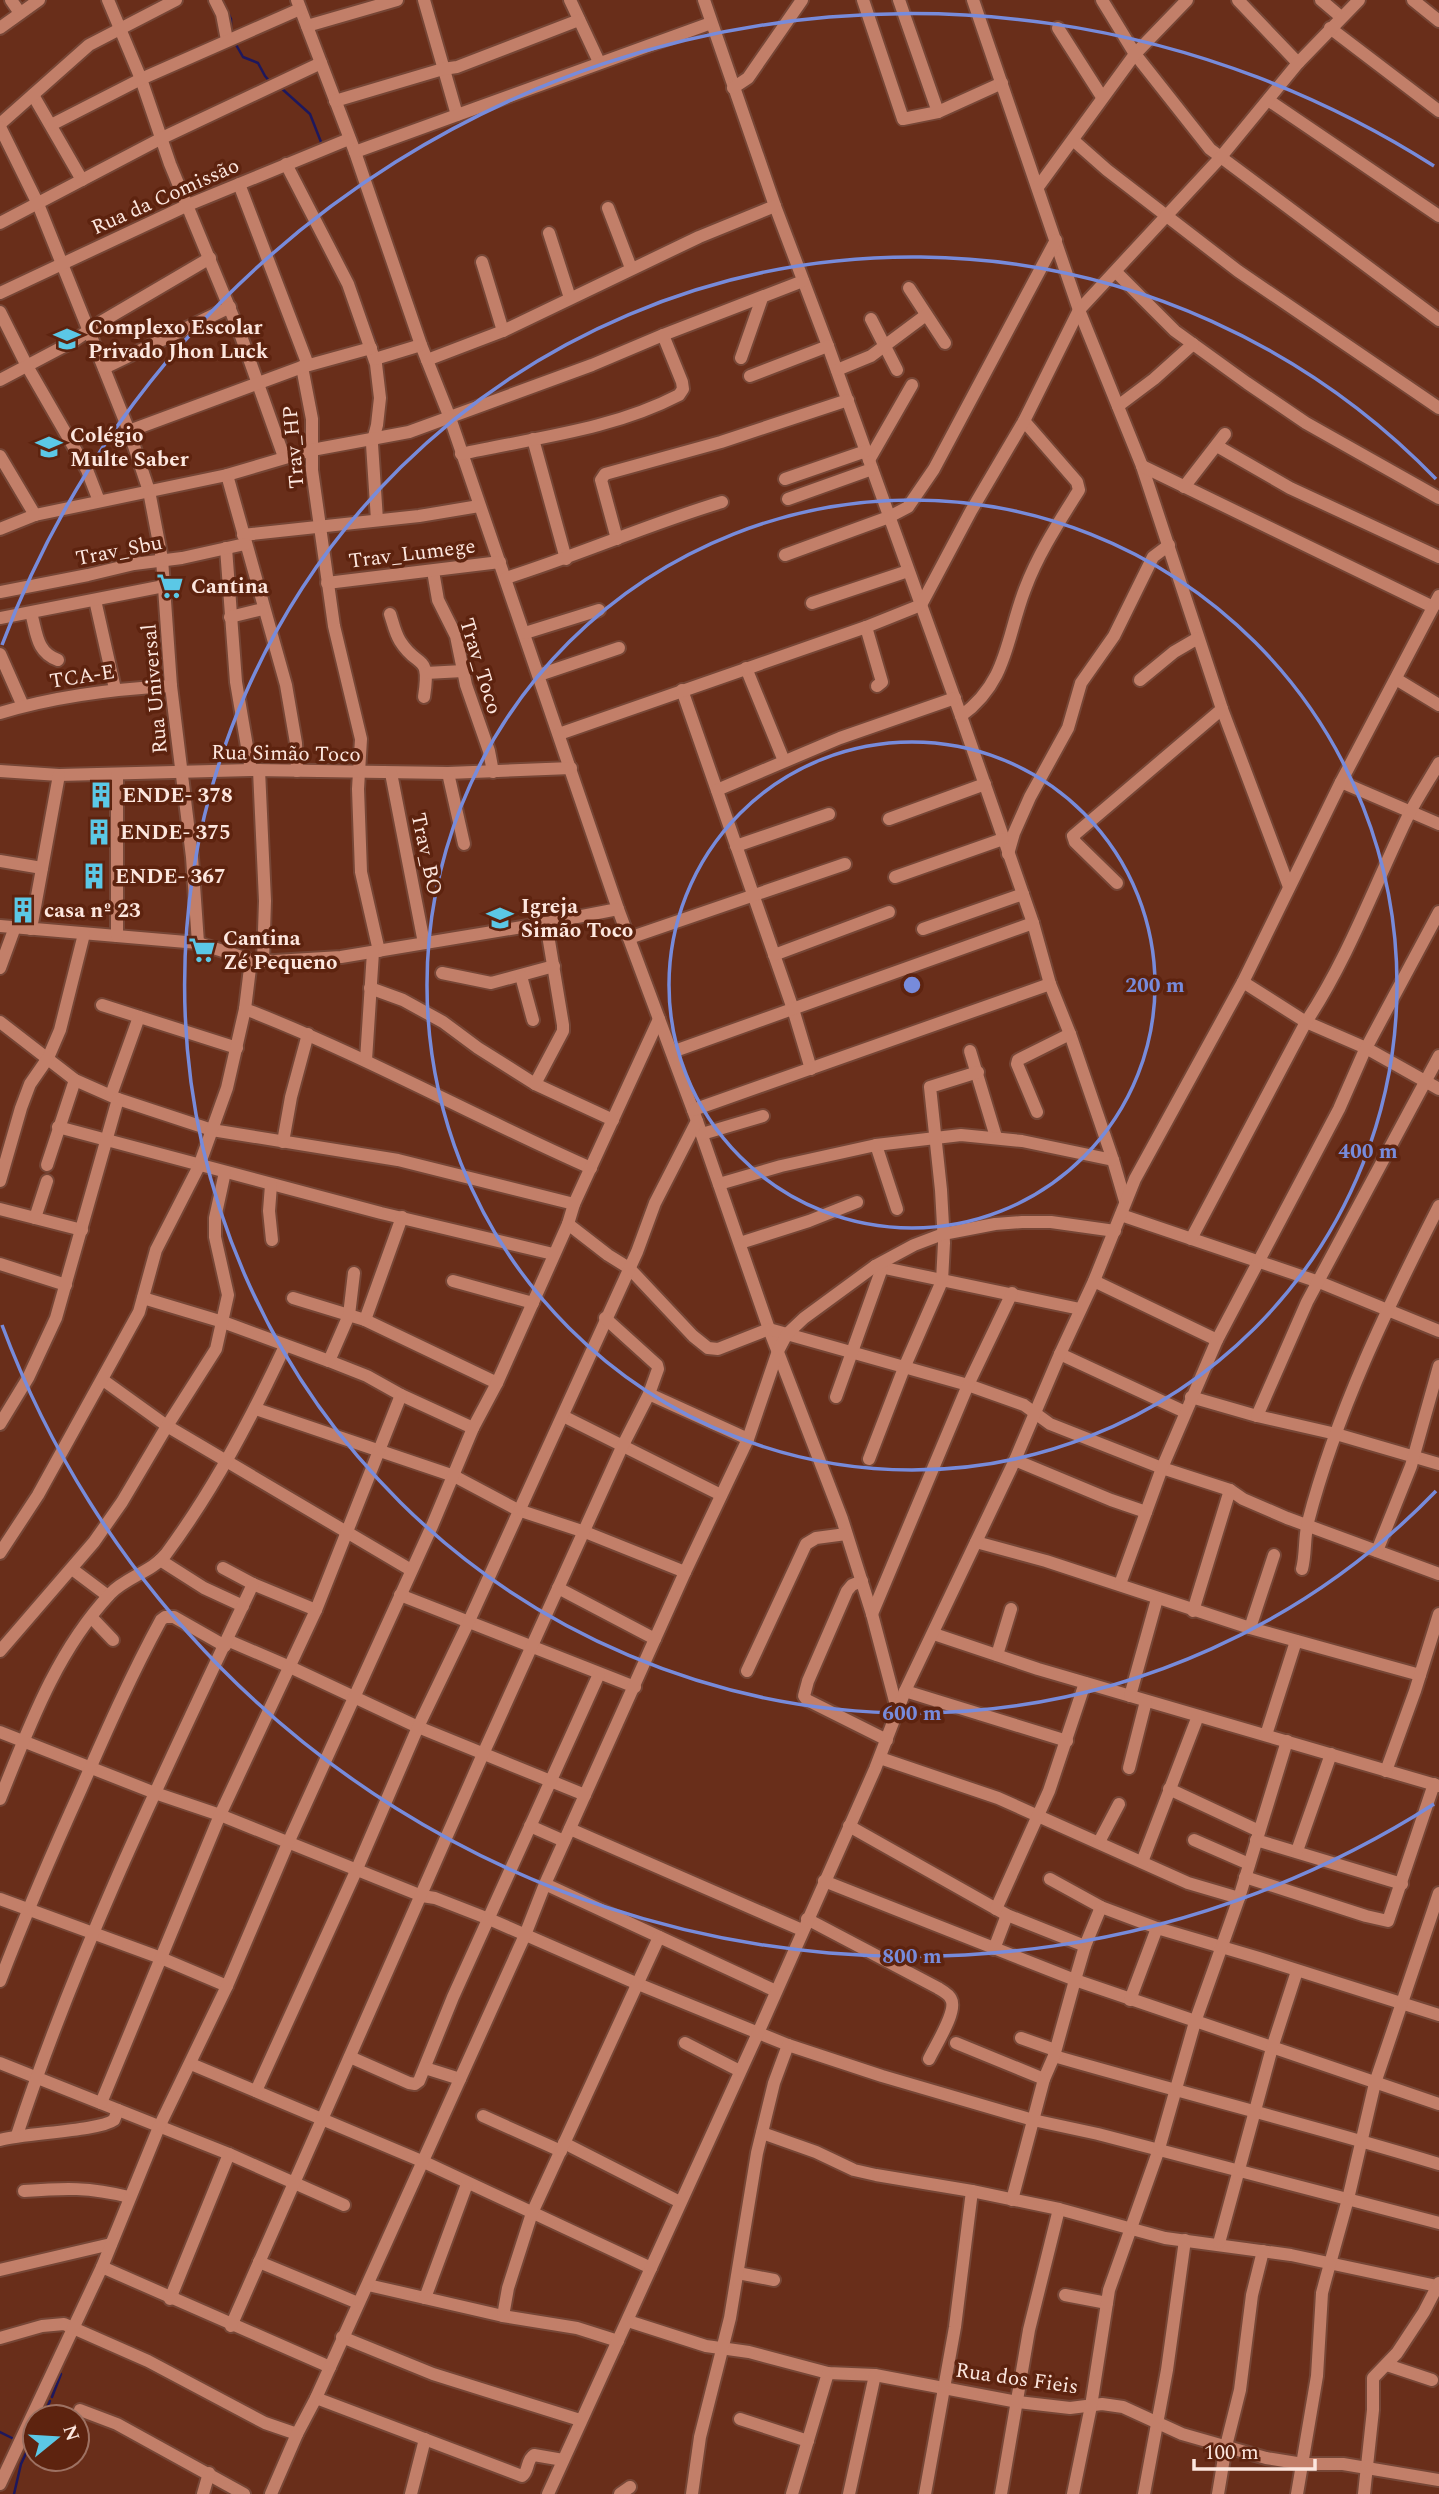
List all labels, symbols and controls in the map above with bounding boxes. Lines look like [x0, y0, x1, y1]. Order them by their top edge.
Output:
street label: Rua da Comissão [86, 150, 245, 244]
place label: Complexo Escolar Privado Jhon Luck [88, 312, 269, 368]
school or university icon: Complexo Escolar Privado Jhon Luck [52, 324, 82, 354]
street label: Trav_HP [274, 404, 314, 490]
place label: Colégio Multe Saber [70, 420, 189, 476]
school or university icon: Colégio Multe Saber [34, 432, 64, 462]
street label: Trav_Sbu [73, 527, 165, 575]
street label: Trav_Lumege [347, 530, 477, 578]
supermarket icon: Cantina [155, 571, 185, 601]
place label: Cantina [191, 571, 269, 603]
street label: Trav_Toco [450, 614, 510, 718]
street label: Rua Universal [133, 623, 177, 755]
street label: TCA-E [47, 656, 117, 698]
street label: Rua Simão Toco [211, 737, 361, 771]
building icon: ENDE- 378 [86, 780, 116, 810]
place label: ENDE- 378 [122, 780, 233, 812]
street label: Trav_BO [402, 810, 450, 898]
building icon: ENDE- 375 [84, 817, 114, 847]
place label: ENDE- 375 [120, 817, 231, 849]
building icon: ENDE- 367 [79, 861, 109, 891]
place label: ENDE- 367 [115, 861, 226, 893]
place label: Igreja Simão Toco [521, 891, 633, 947]
building icon: casa nº 23 [8, 895, 38, 925]
place label: casa nº 23 [44, 895, 141, 927]
school or university icon: Igreja Simão Toco [485, 903, 515, 933]
place label: Cantina Zé Pequeno [223, 923, 337, 979]
supermarket icon: Cantina Zé Pequeno [187, 935, 217, 965]
text: 200 m [1125, 970, 1185, 1002]
centre of rings [900, 973, 924, 997]
text: 400 m [1338, 1136, 1398, 1168]
text: 600 m [882, 1698, 942, 1730]
text: 800 m [882, 1941, 942, 1973]
street label: Rua dos Fieis [953, 2355, 1080, 2403]
north arrow [21, 2403, 91, 2473]
text: N [55, 2421, 87, 2445]
scale bar [1194, 2428, 1315, 2472]
text: 100 m [1204, 2437, 1259, 2469]

